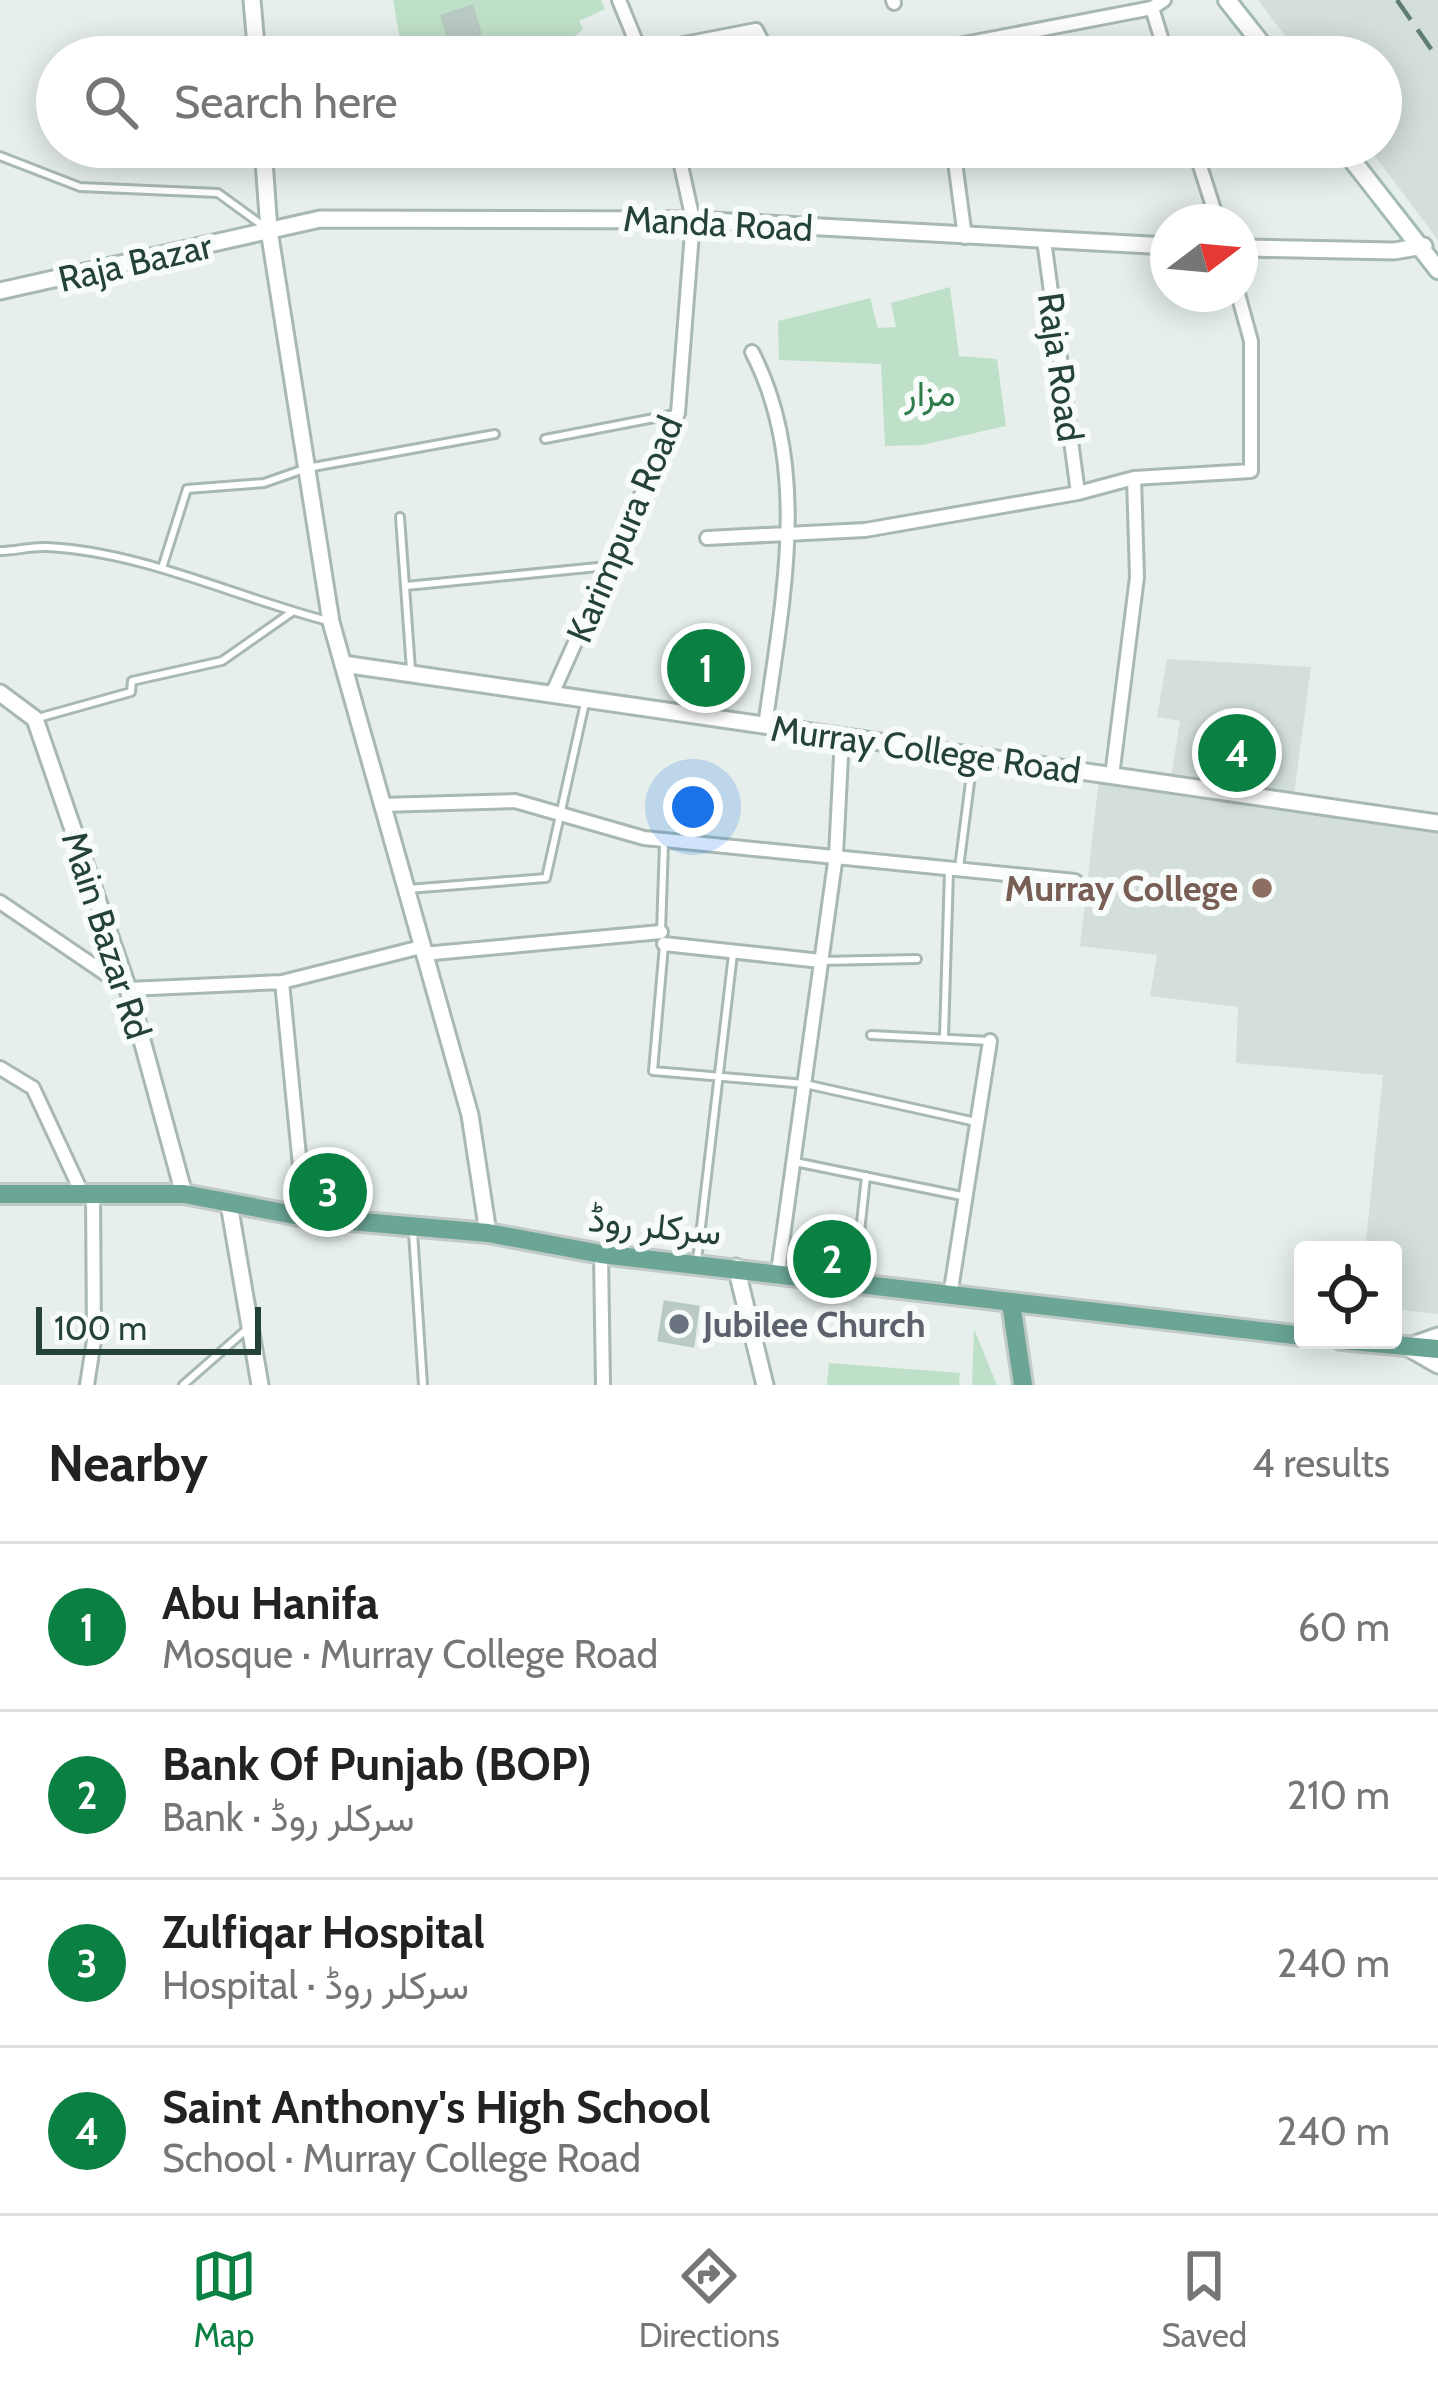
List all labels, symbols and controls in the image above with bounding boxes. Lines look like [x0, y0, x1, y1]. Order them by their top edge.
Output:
search box [36, 36, 1402, 168]
icon: search [78, 69, 144, 135]
text: Search here [174, 75, 398, 129]
street label: Manda Road [622, 196, 814, 250]
north arrow [1150, 204, 1258, 312]
street label: Raja Bazar [54, 223, 217, 301]
street label: Raja Road [1029, 290, 1093, 444]
park label: مزار [903, 371, 956, 416]
street label: Karimpura Road [557, 409, 691, 649]
pin: 1 [667, 623, 745, 713]
street label: Murray College Road [768, 705, 1084, 793]
pin: 4 [1198, 708, 1276, 798]
your location [663, 777, 723, 837]
street label: Main Bazar Rd [53, 826, 161, 1044]
place label: Murray College [1005, 866, 1238, 910]
marker: Murray College [1249, 875, 1275, 901]
pin: 3 [289, 1147, 367, 1237]
street label: سرکلر روڈ [586, 1196, 724, 1255]
pin: 2 [793, 1214, 871, 1304]
map controls [1294, 1241, 1402, 1349]
button: locate [1294, 1241, 1402, 1349]
scale bar [36, 1301, 261, 1354]
place label: Jubilee Church [702, 1302, 926, 1346]
text: 100 m [54, 1308, 147, 1348]
marker: Jubilee Church [666, 1311, 692, 1337]
text: Nearby [48, 1432, 208, 1494]
text: 4 results [1252, 1439, 1390, 1487]
text: Abu Hanifa [162, 1576, 379, 1630]
text: 1 [80, 1603, 94, 1651]
text: 60 m [1298, 1603, 1390, 1651]
text: Mosque · Murray College Road [162, 1630, 658, 1678]
text: Bank Of Punjab (BOP) [162, 1737, 592, 1791]
text: 2 [77, 1771, 97, 1819]
text: 210 m [1287, 1771, 1390, 1819]
text: Bank · سرکلر روڈ [162, 1793, 415, 1841]
text: Zulfiqar Hospital [162, 1905, 485, 1959]
text: 3 [76, 1939, 98, 1987]
text: 240 m [1277, 1939, 1390, 1987]
text: Hospital · سرکلر روڈ [162, 1961, 469, 2009]
text: Saint Anthony's High School [162, 2080, 711, 2134]
text: 4 [75, 2107, 99, 2155]
text: 240 m [1277, 2107, 1390, 2155]
text: School · Murray College Road [162, 2134, 641, 2182]
tab: Map [191, 2243, 257, 2355]
tab: Directions [639, 2243, 780, 2355]
tab: Saved [1161, 2243, 1247, 2355]

